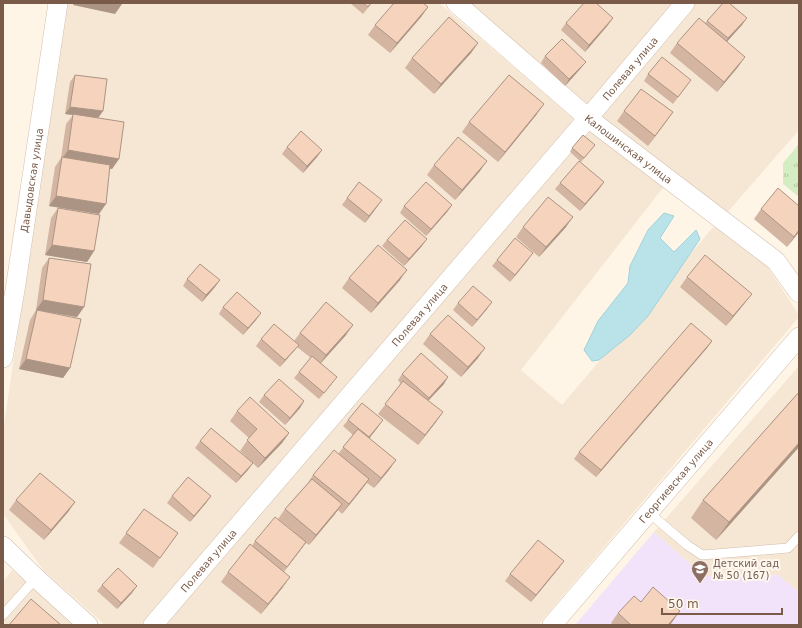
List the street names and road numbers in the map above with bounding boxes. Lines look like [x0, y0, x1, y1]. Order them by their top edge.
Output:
street label: Полевая улица [601, 35, 660, 103]
street label: Калошинская улица [582, 113, 674, 186]
street label: Давыдовская улица [19, 127, 45, 233]
street label: Полевая улица [390, 281, 450, 349]
street label: Георгиевская улица [637, 437, 715, 525]
street label: Полевая улица [179, 527, 239, 594]

